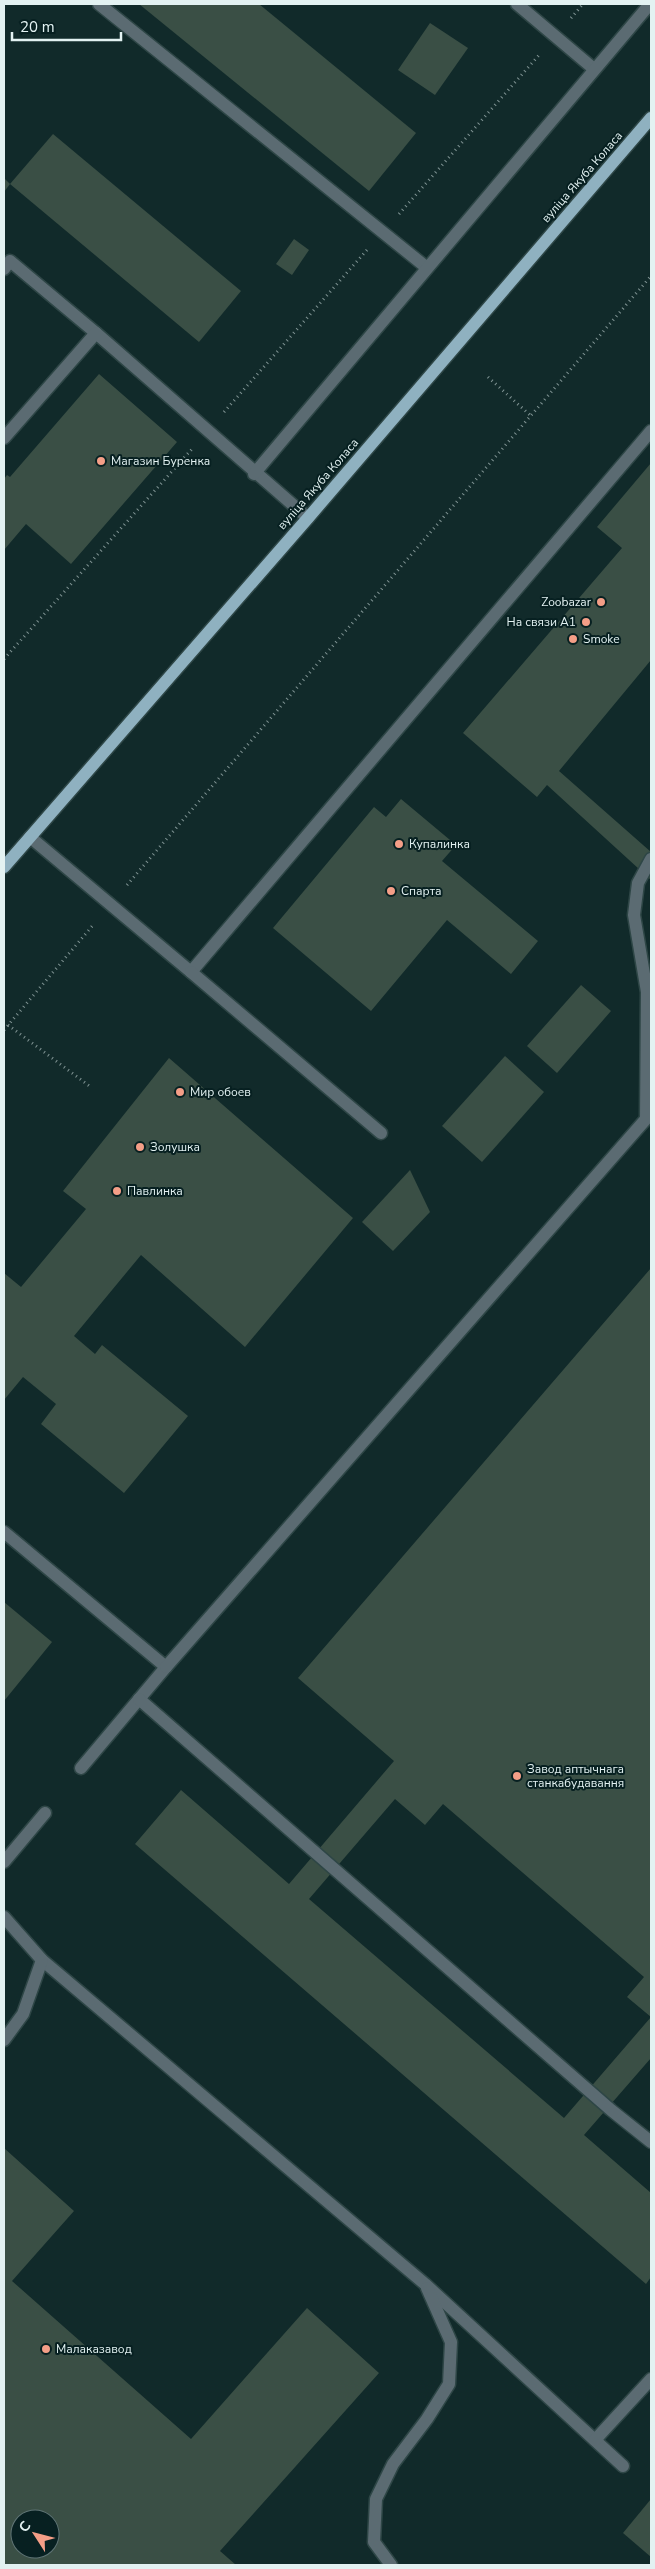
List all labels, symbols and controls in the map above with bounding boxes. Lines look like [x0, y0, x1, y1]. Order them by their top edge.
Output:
scale bar [12, 10, 121, 42]
text: 20 m [20, 17, 55, 37]
street label: вуліца Якуба Коласа [538, 128, 626, 226]
street label: вуліца Якуба Коласа [274, 435, 362, 533]
place label: Магазин Буренка [111, 453, 210, 469]
marker: Магазин Буренка [95, 455, 107, 467]
place label: Zoobazar [541, 594, 592, 610]
marker: Zoobazar [595, 596, 607, 608]
place label: На связи А1 [507, 614, 576, 630]
marker: На связи А1 [580, 616, 592, 628]
place label: Smoke [583, 631, 620, 647]
marker: Smoke [567, 633, 579, 645]
place label: Купалинка [409, 836, 470, 852]
marker: Купалинка [393, 838, 405, 850]
place label: Спарта [401, 883, 441, 899]
marker: Спарта [385, 885, 397, 897]
place label: Мир обоев [190, 1084, 251, 1100]
marker: Мир обоев [174, 1086, 186, 1098]
place label: Золушка [150, 1139, 200, 1155]
marker: Золушка [134, 1141, 146, 1153]
place label: Павлинка [127, 1183, 183, 1199]
marker: Павлинка [111, 1185, 123, 1197]
place label: Завод аптычнага станкабудавання [527, 1761, 624, 1791]
marker: Завод аптычнага станкабудавання [511, 1770, 523, 1782]
place label: Малаказавод [56, 2341, 132, 2357]
marker: Малаказавод [40, 2343, 52, 2355]
north arrow [10, 2509, 60, 2559]
text: С [14, 2517, 36, 2536]

